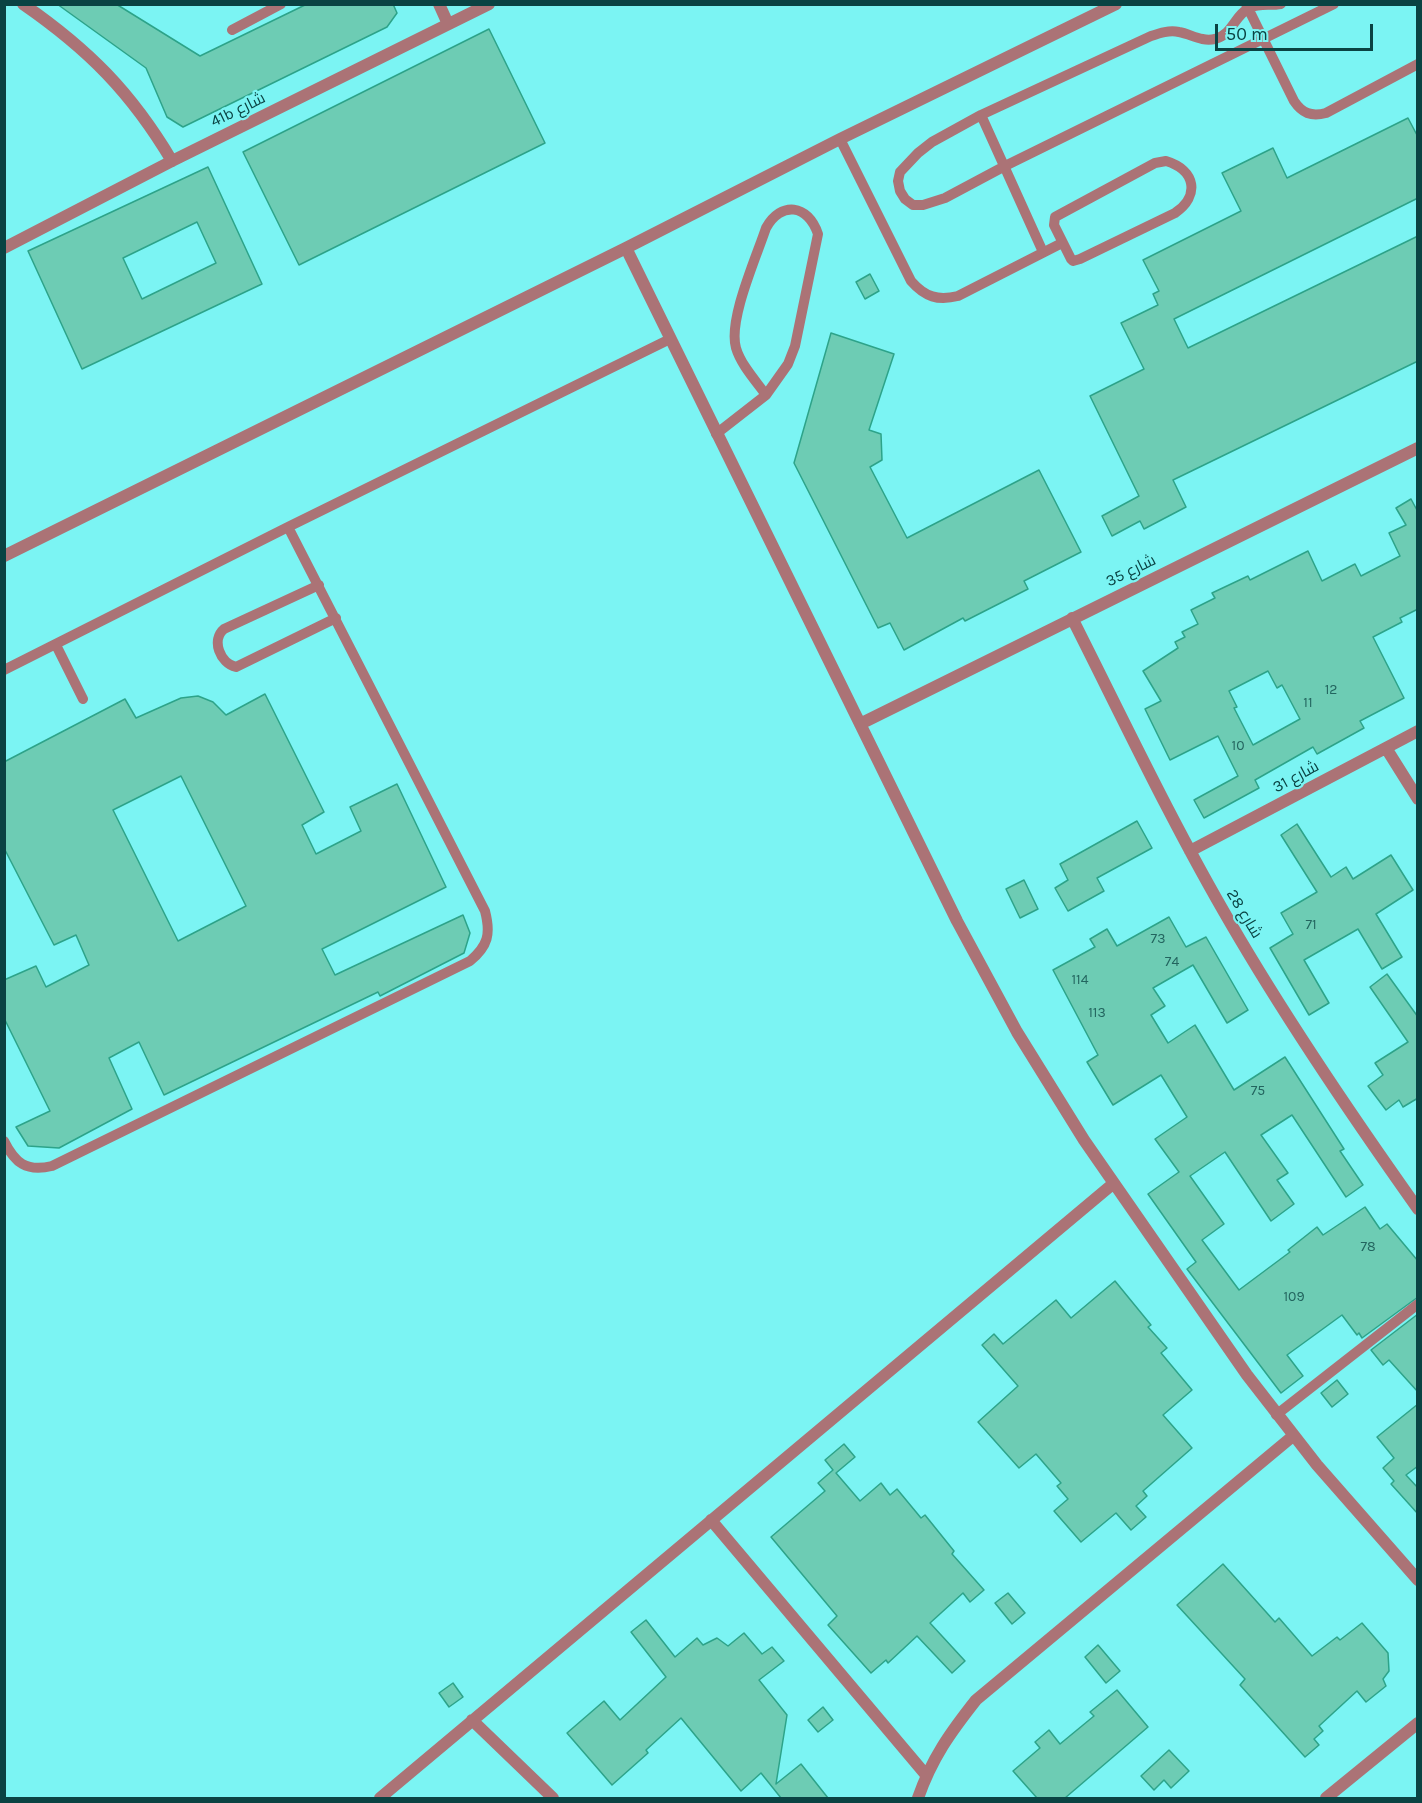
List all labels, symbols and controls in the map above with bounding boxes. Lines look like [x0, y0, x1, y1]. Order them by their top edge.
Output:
scale bar [1218, 12, 1376, 50]
text: 50 m [1226, 23, 1268, 45]
street label: 41b شارع [208, 89, 268, 131]
street label: شارع 35 [1103, 551, 1159, 591]
house number: 12 [1325, 682, 1337, 698]
house number: 11 [1303, 695, 1313, 711]
house number: 10 [1232, 738, 1244, 754]
street label: شارع 31 [1270, 757, 1322, 797]
street label: شارع 28 [1222, 886, 1266, 942]
house number: 71 [1305, 917, 1317, 933]
house number: 73 [1151, 931, 1165, 947]
house number: 74 [1165, 954, 1179, 970]
house number: 114 [1071, 972, 1089, 988]
house number: 113 [1088, 1005, 1106, 1021]
house number: 75 [1251, 1083, 1265, 1099]
house number: 78 [1360, 1239, 1376, 1255]
house number: 109 [1283, 1289, 1305, 1305]

